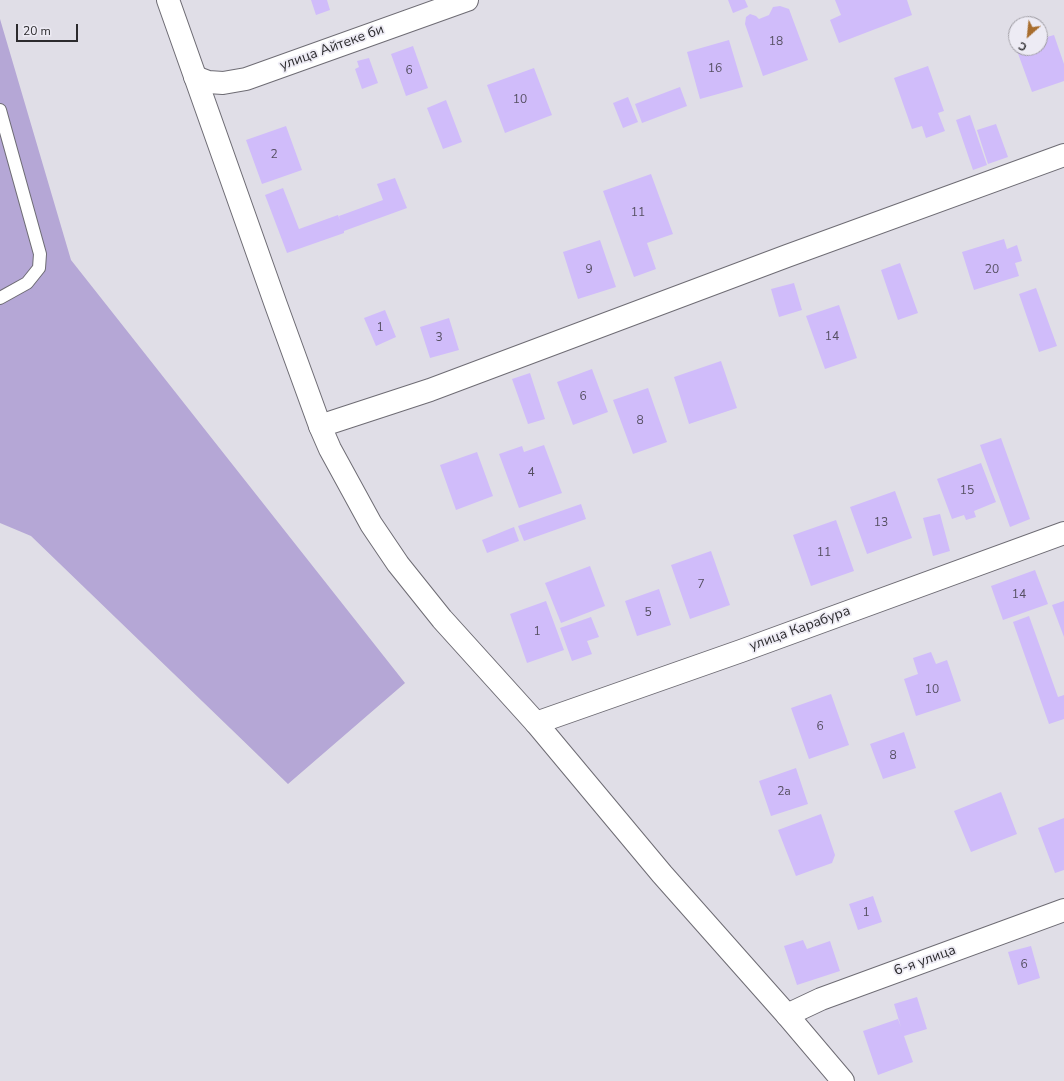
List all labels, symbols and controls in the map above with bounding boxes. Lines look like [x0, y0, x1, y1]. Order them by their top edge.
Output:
scale bar [18, 16, 80, 42]
north arrow [1008, 16, 1048, 56]
street label: улица Айтеке би [278, 21, 386, 75]
text: 20 m [23, 23, 51, 39]
house number: 18 [769, 35, 783, 49]
text: С [1016, 38, 1030, 55]
house number: 16 [708, 62, 722, 76]
house number: 6 [405, 64, 413, 78]
house number: 10 [513, 93, 527, 107]
house number: 2 [270, 148, 278, 162]
house number: 11 [631, 206, 645, 220]
house number: 9 [585, 263, 593, 277]
house number: 20 [985, 263, 999, 277]
house number: 1 [376, 321, 384, 335]
house number: 14 [825, 330, 839, 344]
house number: 3 [435, 331, 443, 345]
house number: 6 [579, 390, 587, 404]
house number: 8 [636, 414, 644, 428]
house number: 4 [527, 466, 535, 480]
house number: 15 [960, 484, 974, 498]
house number: 13 [874, 516, 888, 530]
house number: 11 [817, 546, 831, 560]
house number: 7 [697, 578, 705, 592]
house number: 14 [1012, 588, 1026, 602]
street label: улица Карабура [747, 603, 853, 655]
house number: 5 [644, 606, 652, 620]
house number: 1 [533, 625, 541, 639]
house number: 10 [925, 683, 939, 697]
house number: 6 [816, 720, 824, 734]
house number: 8 [889, 749, 897, 763]
house number: 2а [777, 785, 791, 799]
house number: 1 [862, 906, 870, 920]
street label: 6-я улица [892, 942, 958, 980]
house number: 6 [1020, 958, 1028, 972]

